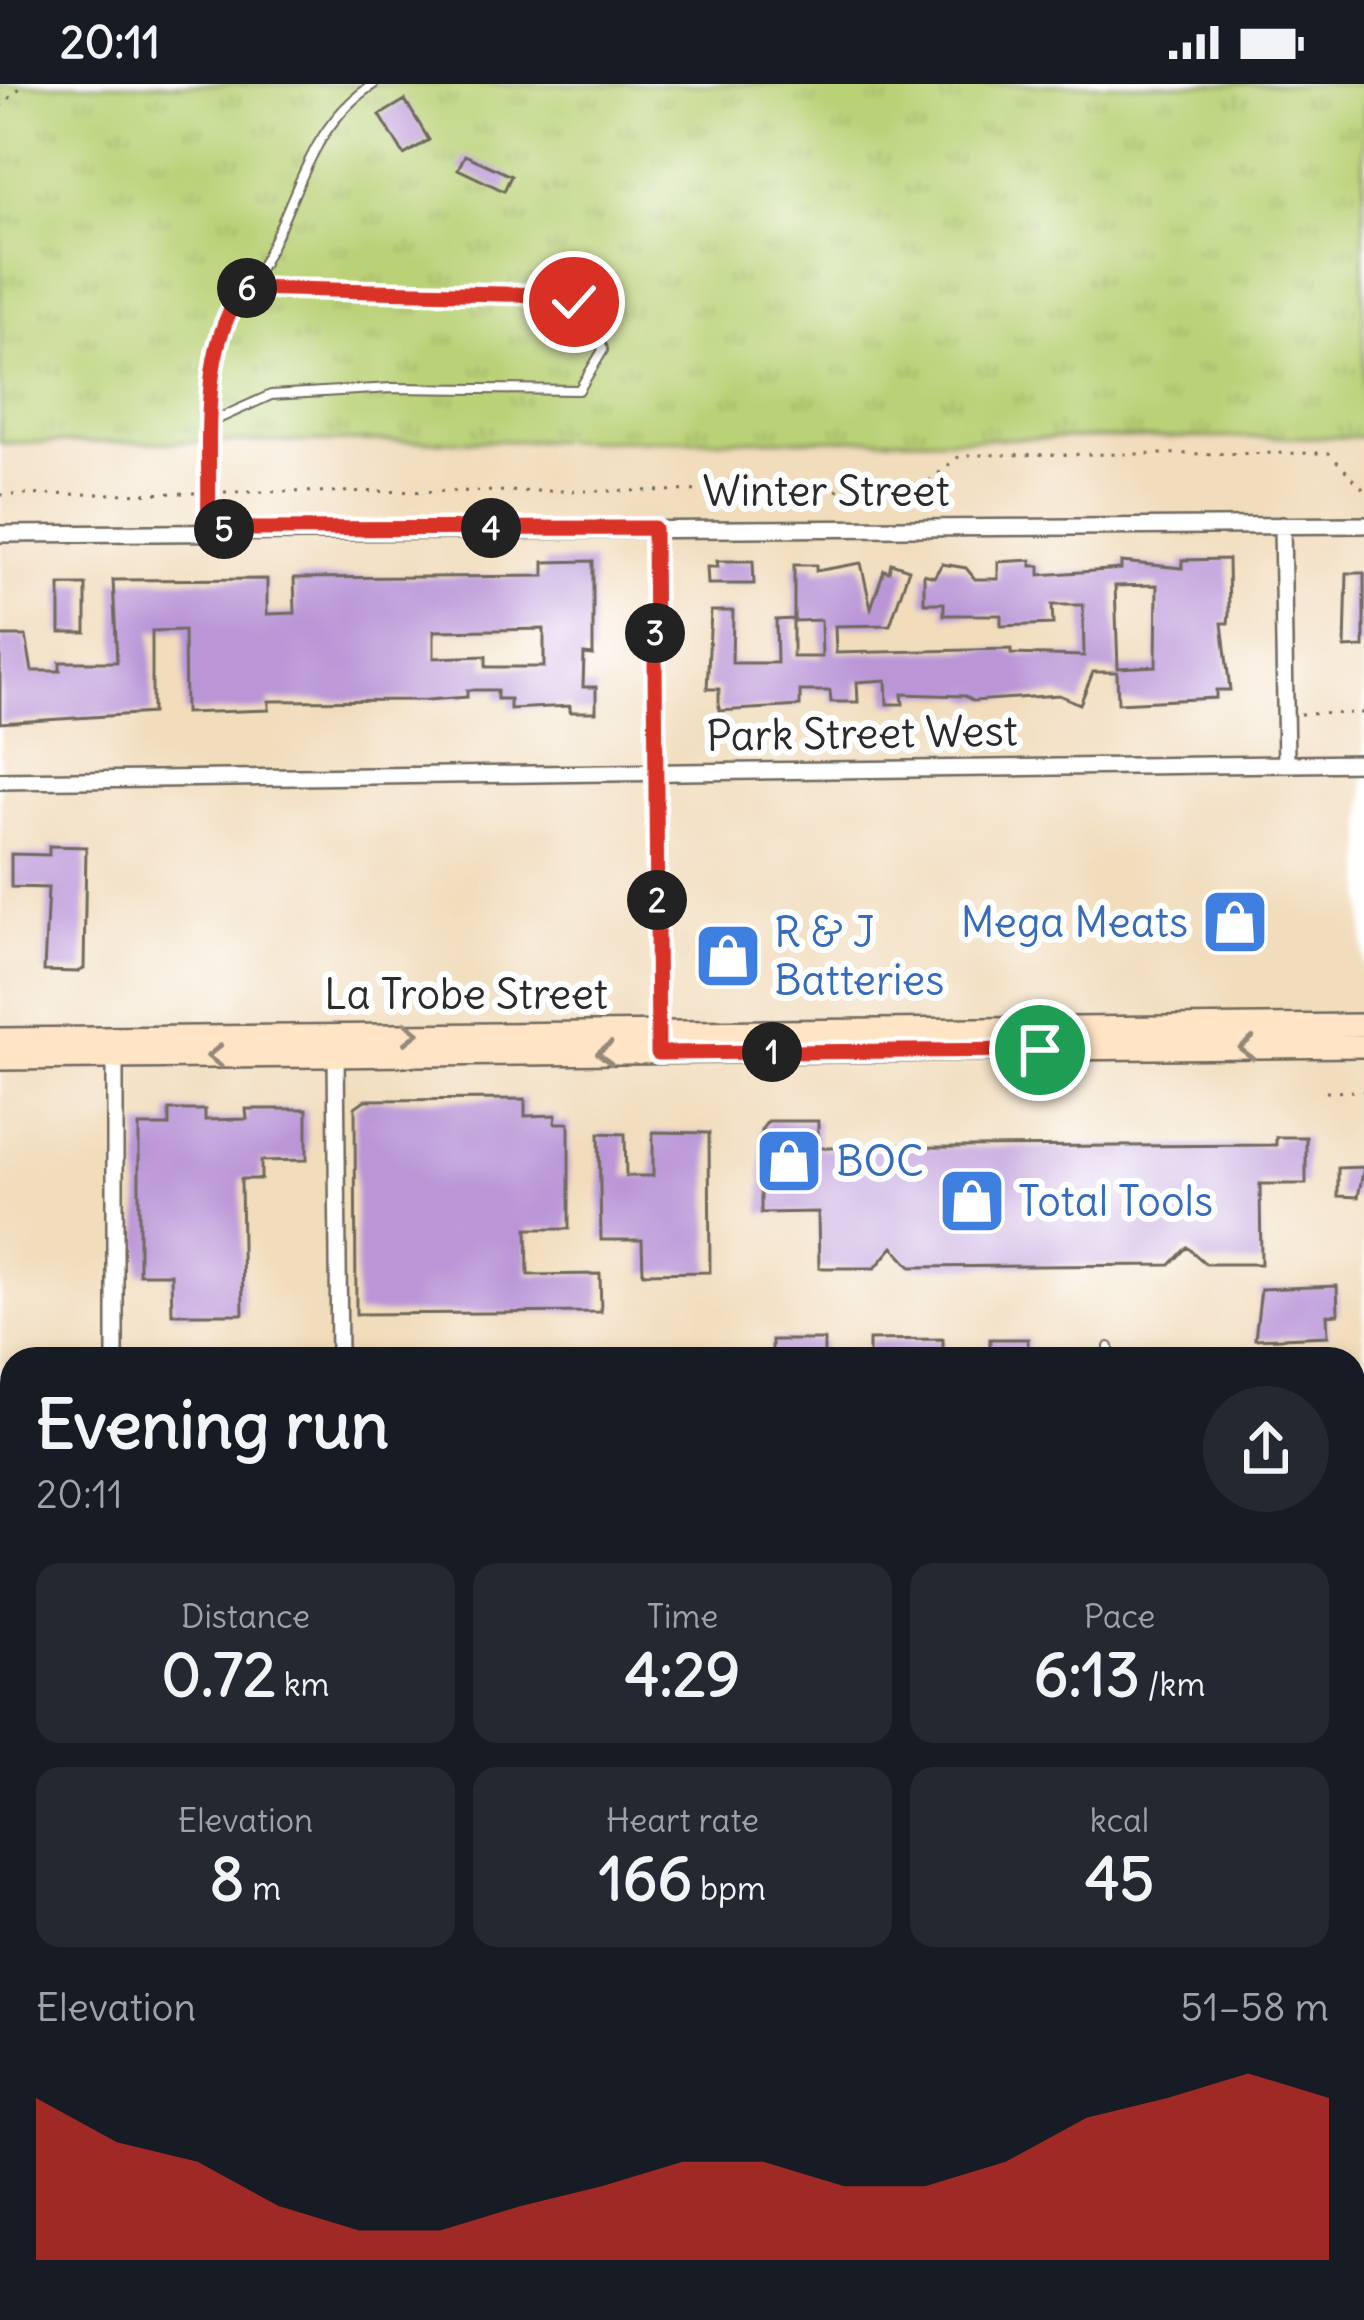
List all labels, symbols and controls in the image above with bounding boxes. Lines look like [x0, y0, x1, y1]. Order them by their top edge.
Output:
text: 20:11 [60, 14, 160, 70]
pin [523, 251, 625, 353]
pin: 6 [217, 258, 277, 318]
text: 6 [237, 267, 257, 309]
icon: check [541, 269, 607, 335]
street label: Winter Street [702, 465, 950, 517]
pin: 4 [461, 498, 521, 558]
pin: 5 [194, 499, 254, 559]
text: 4 [481, 507, 501, 549]
text: 5 [215, 508, 233, 550]
pin: 3 [625, 603, 685, 663]
text: 3 [646, 612, 664, 654]
street label: Park Street West [706, 704, 1018, 762]
pin: 2 [627, 870, 687, 930]
text: 2 [648, 879, 666, 921]
shop icon: Mega Meats [1200, 887, 1270, 957]
place label: Mega Meats [961, 896, 1188, 948]
place label: R & J Batteries [774, 906, 944, 1006]
shop icon: R & J Batteries [693, 921, 763, 991]
street label: La Trobe Street [324, 968, 608, 1020]
pin [989, 999, 1091, 1101]
icon: arrive [1007, 1017, 1073, 1083]
one-way arrow [403, 1020, 421, 1046]
pin: 1 [742, 1022, 802, 1082]
text: 1 [765, 1031, 779, 1073]
one-way arrow [1237, 1034, 1256, 1060]
one-way arrow [595, 1040, 613, 1066]
one-way arrow [205, 1043, 224, 1069]
shop icon: BOC [754, 1126, 824, 1196]
place label: BOC [836, 1135, 924, 1187]
shop icon: Total Tools [937, 1166, 1007, 1236]
place label: Total Tools [1018, 1175, 1213, 1227]
text: Evening run [36, 1383, 389, 1466]
button: share [1203, 1386, 1329, 1512]
text: 20:11 [36, 1470, 123, 1519]
text: Distance [181, 1595, 310, 1637]
text: Time [647, 1595, 718, 1637]
text: Pace [1084, 1595, 1155, 1637]
text: 0.72 [162, 1637, 276, 1712]
text: 4:29 [625, 1637, 740, 1712]
text: 6:13 [1034, 1637, 1140, 1712]
text: km [276, 1663, 329, 1705]
text: /km [1140, 1663, 1205, 1705]
text: Elevation [178, 1799, 313, 1841]
text: Heart rate [606, 1799, 759, 1841]
text: kcal [1090, 1799, 1149, 1841]
text: 8 [210, 1841, 244, 1916]
text: 166 [599, 1841, 692, 1916]
text: 45 [1085, 1841, 1154, 1916]
text: m [244, 1867, 281, 1909]
text: bpm [692, 1867, 766, 1909]
text: Elevation [36, 1983, 196, 2032]
text: 51–58 m [1181, 1983, 1329, 2032]

